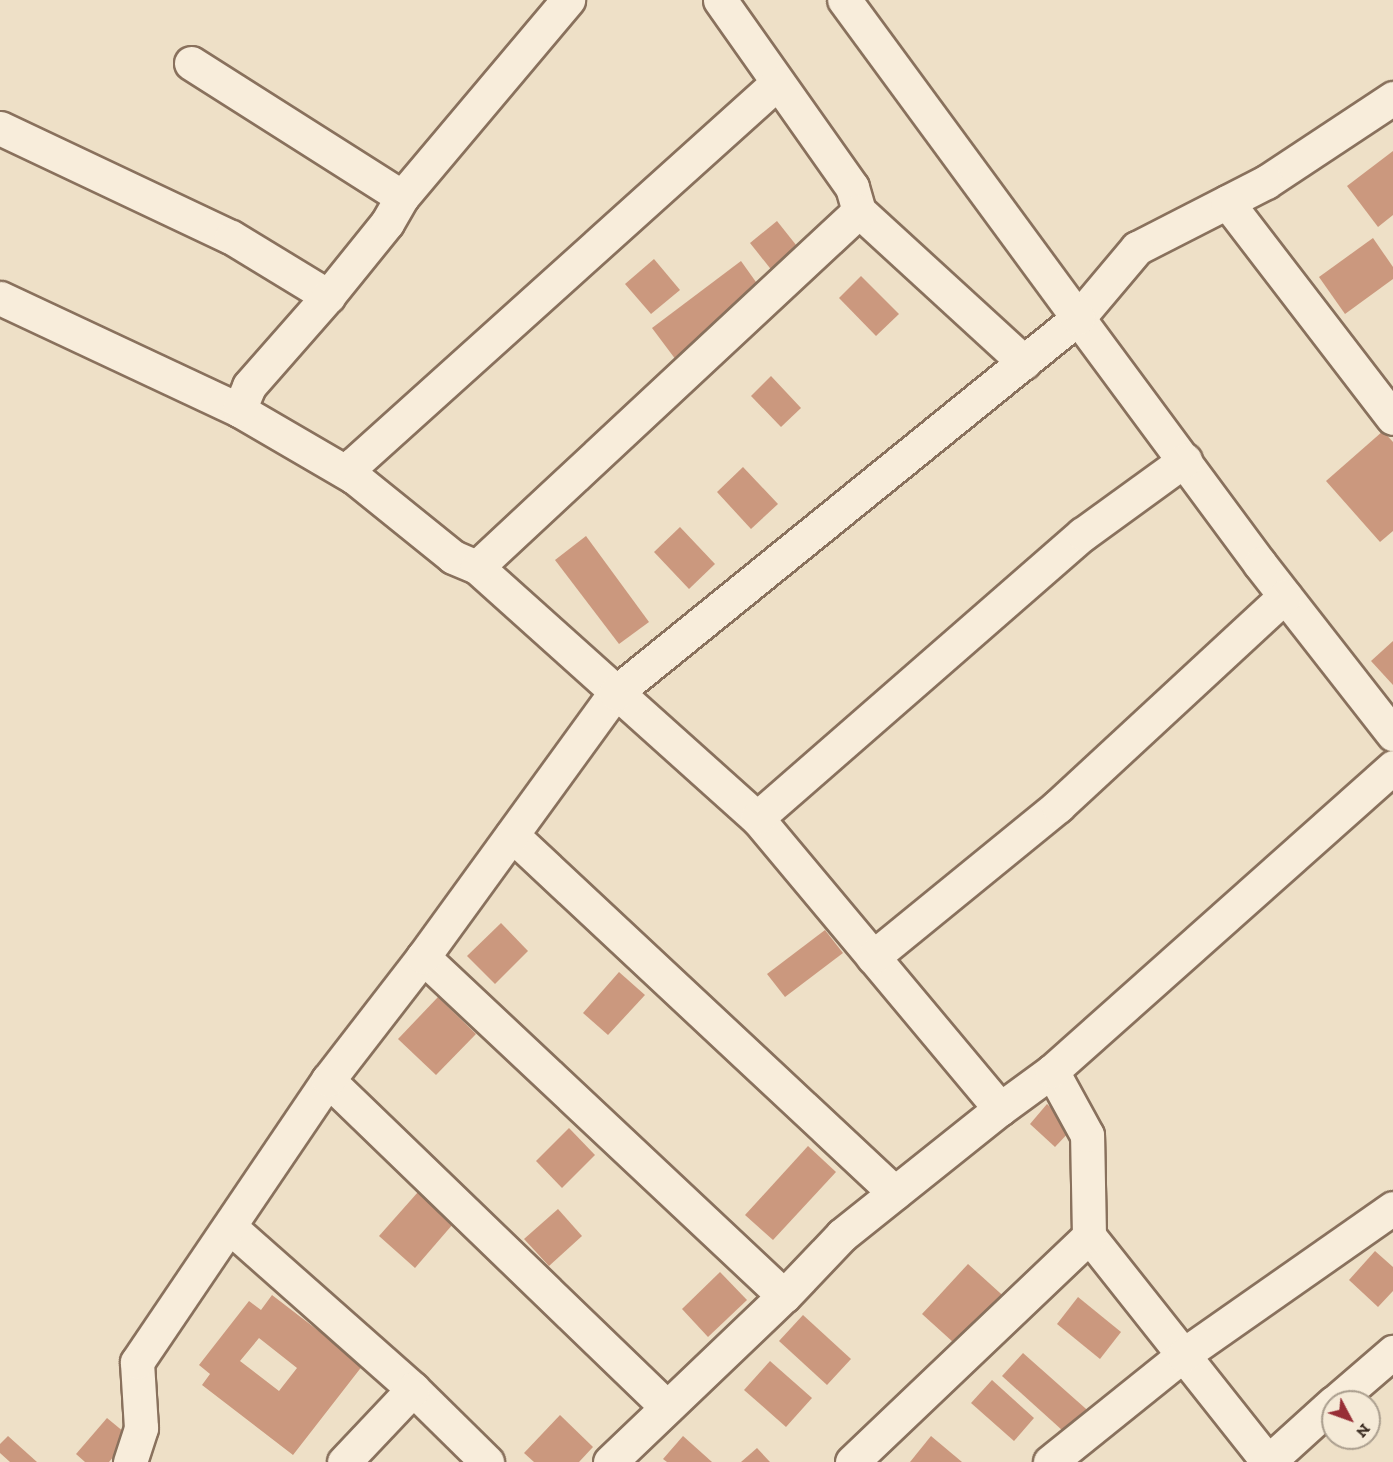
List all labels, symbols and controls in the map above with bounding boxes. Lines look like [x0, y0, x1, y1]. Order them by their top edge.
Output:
north arrow [1321, 1390, 1381, 1450]
text: N [1352, 1420, 1375, 1442]

